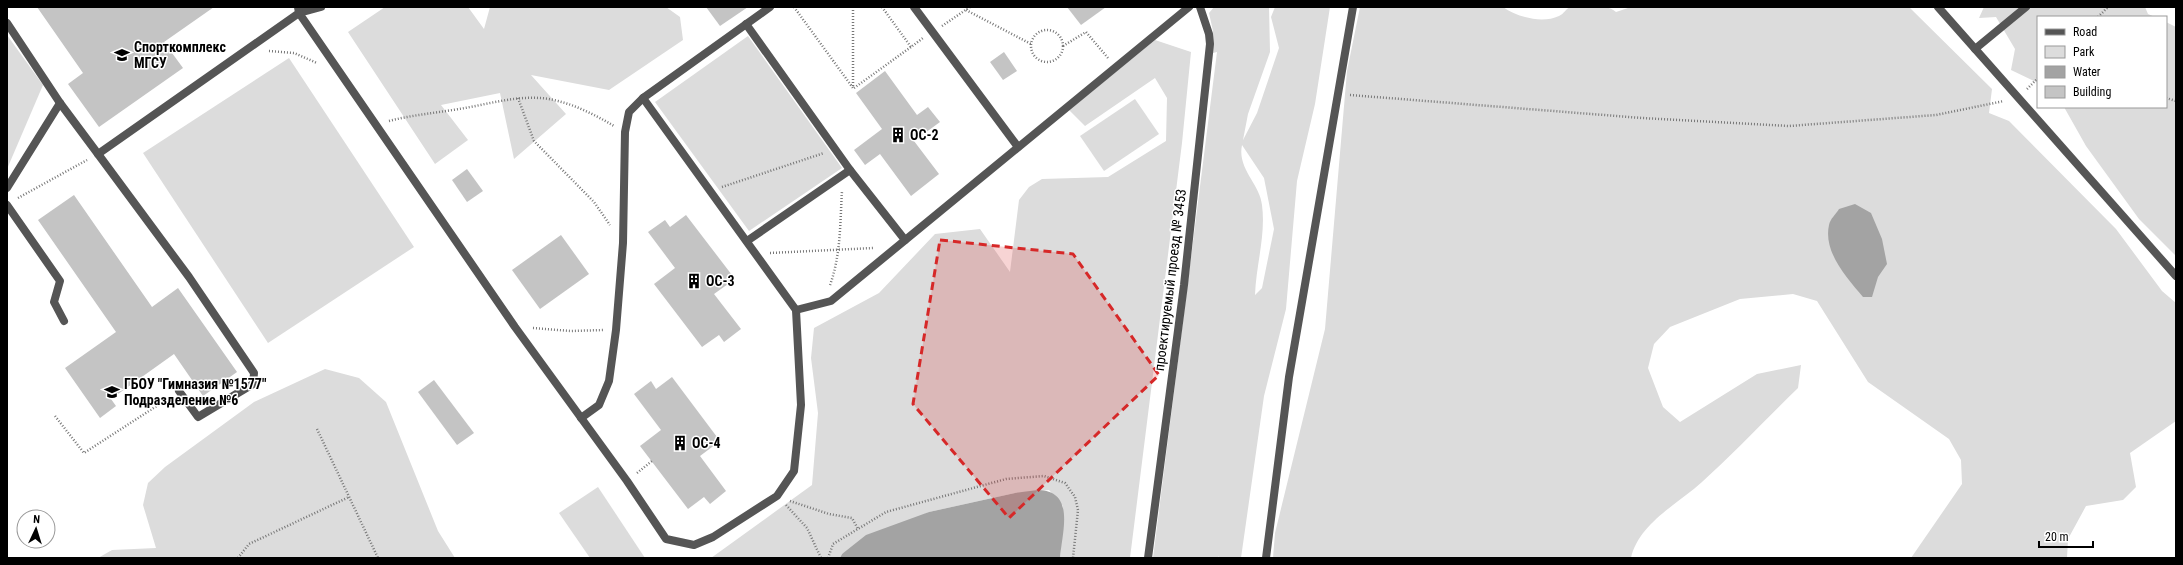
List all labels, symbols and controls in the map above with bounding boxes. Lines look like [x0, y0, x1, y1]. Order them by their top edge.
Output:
legend [2037, 16, 2167, 108]
text: Road [2073, 25, 2097, 39]
place label: Спорткомплекс МГСУ [134, 39, 227, 71]
text: Park [2073, 45, 2095, 59]
school or university icon: Спорткомплекс МГСУ [113, 46, 131, 64]
text: Water [2073, 65, 2101, 79]
text: Building [2073, 85, 2111, 99]
building icon: ОС-2 [889, 126, 907, 144]
place label: ОС-2 [910, 127, 939, 143]
street label: проектируемый проезд № 3453 [1151, 188, 1189, 372]
building icon: ОС-3 [685, 272, 703, 290]
place label: ОС-3 [706, 273, 735, 289]
place label: ГБОУ "Гимназия №1577" Подразделение №6 [124, 376, 267, 408]
school or university icon: ГБОУ "Гимназия №1577" Подразделение №6 [103, 383, 121, 401]
building icon: ОС-4 [671, 434, 689, 452]
place label: ОС-4 [692, 435, 721, 451]
north arrow [16, 509, 56, 549]
text: N [33, 513, 41, 526]
scale bar [2039, 523, 2093, 549]
text: 20 m [2045, 530, 2069, 544]

